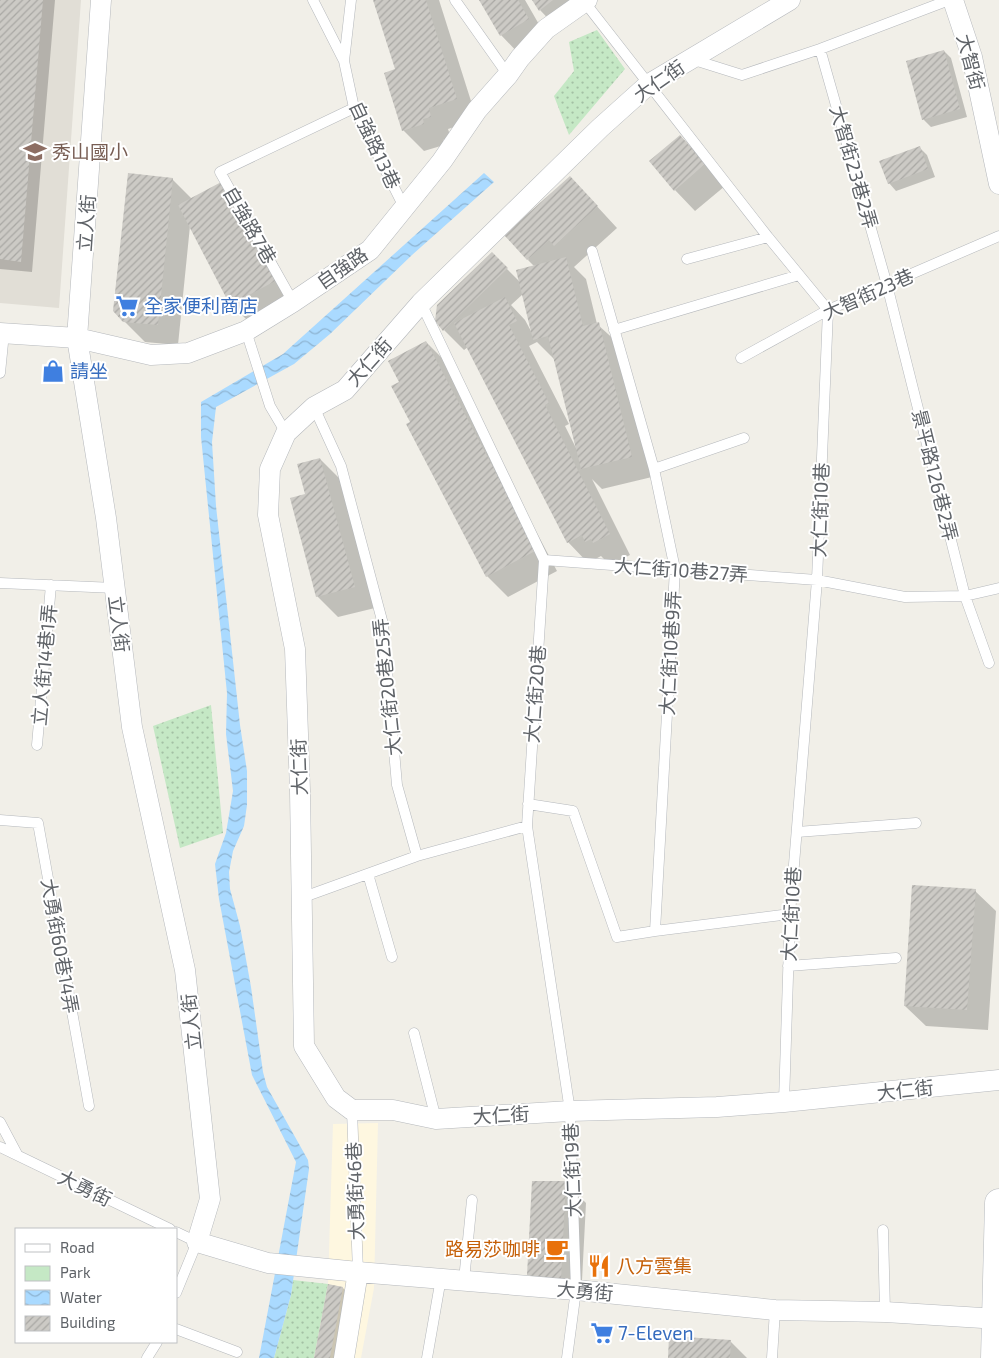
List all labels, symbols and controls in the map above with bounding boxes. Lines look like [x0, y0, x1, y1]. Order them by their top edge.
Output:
street label: 大智街 [953, 31, 990, 92]
street label: 大仁街 [629, 55, 689, 106]
street label: 自強路13巷 [345, 97, 406, 192]
street label: 大智街23巷2弄 [826, 103, 883, 231]
school or university icon: 秀山國小 [22, 139, 48, 165]
place label: 秀山國小 [52, 140, 128, 163]
street label: 自強路7巷 [219, 182, 282, 268]
street label: 立人街 [72, 194, 99, 252]
street label: 自強路 [312, 242, 372, 293]
street label: 大智街23巷 [819, 263, 917, 324]
supermarket icon: 全家便利商店 [114, 293, 140, 319]
place label: 全家便利商店 [144, 294, 258, 317]
street label: 大仁街 [341, 333, 396, 391]
shop icon: 請坐 [40, 358, 66, 384]
place label: 請坐 [70, 359, 108, 382]
street label: 景平路126巷2弄 [908, 407, 963, 543]
street label: 大仁街10巷 [806, 462, 833, 558]
street label: 大仁街10巷27弄 [613, 553, 749, 586]
street label: 大仁街10巷9弄 [655, 590, 684, 716]
street label: 立人街 [105, 594, 134, 654]
street label: 立人街14巷1弄 [27, 603, 60, 727]
street label: 大仁街20巷25弄 [368, 617, 405, 757]
street label: 大仁街20巷 [520, 644, 549, 744]
street label: 大仁街 [286, 738, 311, 796]
street label: 大仁街10巷 [777, 866, 804, 962]
street label: 大勇街60巷14弄 [37, 877, 84, 1015]
street label: 立人街 [176, 992, 205, 1052]
street label: 大仁街 [875, 1075, 935, 1104]
street label: 大仁街 [472, 1102, 530, 1127]
street label: 大仁街19巷 [558, 1122, 585, 1218]
street label: 大勇街46巷 [341, 1141, 368, 1241]
street label: 大勇街 [55, 1165, 116, 1210]
legend [15, 1228, 178, 1343]
cafe icon: 路易莎咖啡 [544, 1236, 570, 1262]
place label: 路易莎咖啡 [445, 1237, 540, 1260]
text: Road [60, 1238, 95, 1256]
restaurant icon: 八方雲集 [586, 1253, 612, 1279]
place label: 八方雲集 [616, 1254, 692, 1277]
text: Park [60, 1263, 91, 1281]
street label: 大勇街 [556, 1277, 614, 1304]
text: Water [60, 1288, 102, 1306]
text: Building [60, 1313, 116, 1331]
supermarket icon: 7-Eleven [589, 1320, 615, 1346]
place label: 7-Eleven [618, 1321, 694, 1344]

